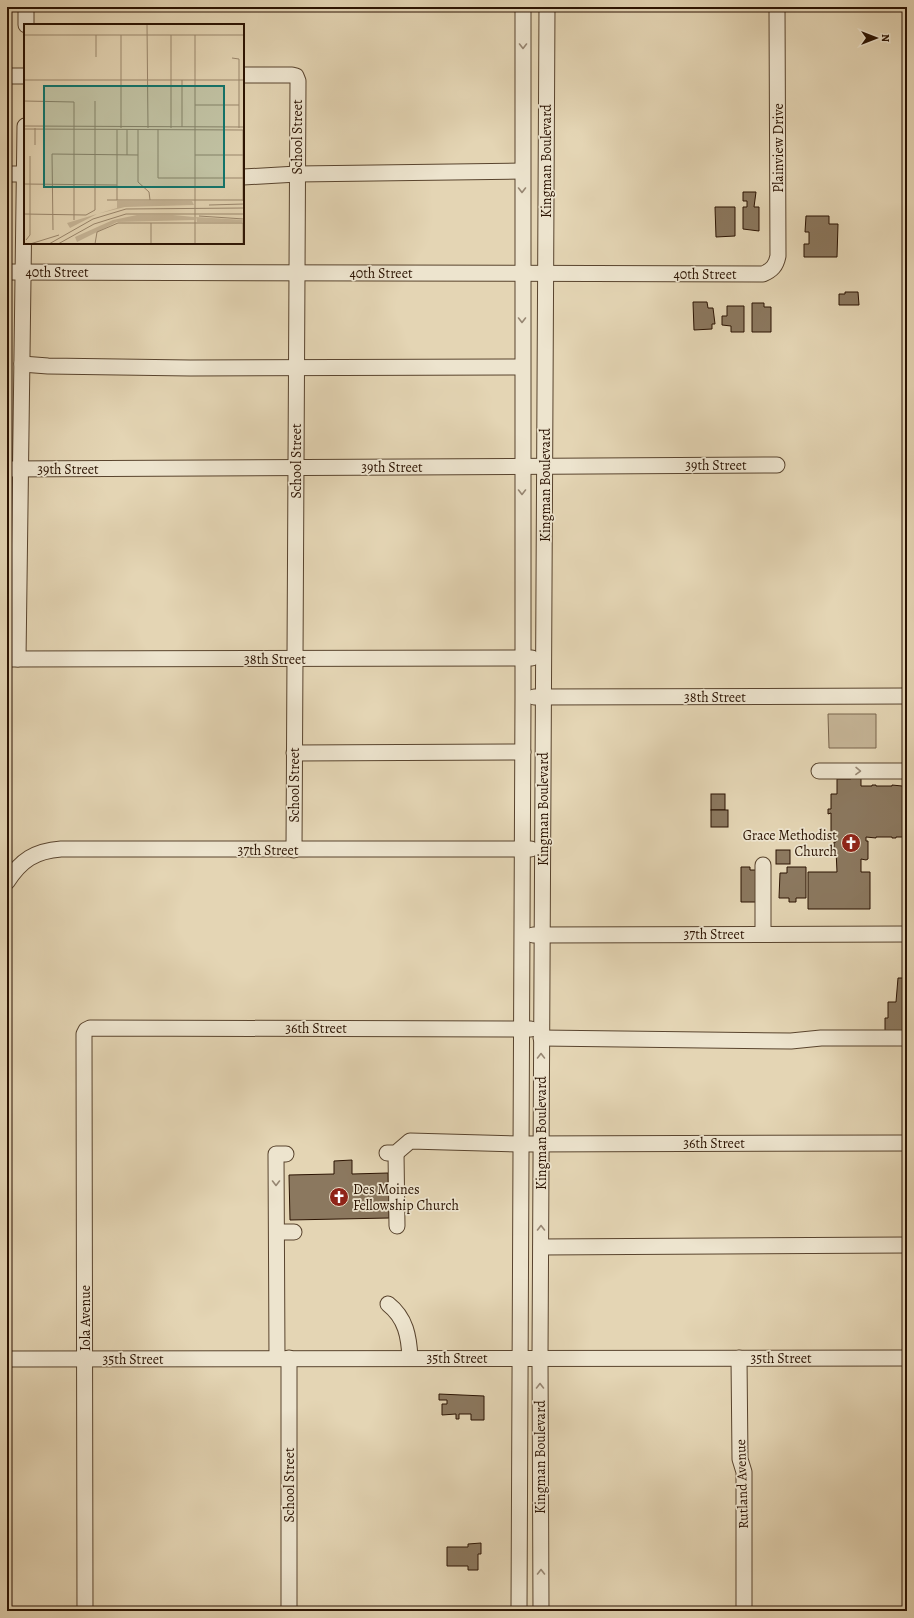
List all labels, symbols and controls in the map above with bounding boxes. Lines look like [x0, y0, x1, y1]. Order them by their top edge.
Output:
north arrow [856, 18, 896, 58]
inset map [24, 24, 244, 244]
text: N [878, 34, 893, 42]
one-way arrow [519, 43, 527, 49]
street label: School Street [288, 99, 307, 175]
street label: Plainview Drive [769, 103, 788, 193]
street label: Kingman Boulevard [537, 104, 556, 218]
one-way arrow [518, 187, 526, 193]
street label: 40th Street [25, 263, 89, 282]
street label: 40th Street [349, 264, 413, 283]
street label: 40th Street [673, 265, 737, 284]
one-way arrow [518, 317, 526, 323]
street label: School Street [287, 423, 306, 499]
street label: Kingman Boulevard [536, 428, 555, 542]
street label: 39th Street [685, 456, 747, 475]
street label: 39th Street [361, 458, 423, 477]
street label: 39th Street [37, 460, 99, 479]
one-way arrow [518, 489, 526, 495]
street label: 38th Street [244, 650, 306, 669]
street label: 38th Street [684, 688, 746, 707]
street label: School Street [285, 747, 304, 823]
street label: Kingman Boulevard [534, 752, 553, 866]
one-way arrow [855, 767, 861, 775]
place label: Grace Methodist Church [743, 826, 838, 861]
church icon: Grace Methodist Church [840, 832, 862, 854]
street label: 37th Street [238, 841, 299, 860]
street label: 37th Street [684, 925, 745, 944]
street label: 36th Street [285, 1019, 347, 1038]
one-way arrow [537, 1053, 545, 1059]
street label: Kingman Boulevard [532, 1076, 551, 1190]
street label: 36th Street [683, 1134, 745, 1153]
one-way arrow [272, 1180, 280, 1186]
place label: Des Moines Fellowship Church [353, 1180, 459, 1215]
church icon: Des Moines Fellowship Church [328, 1186, 350, 1208]
one-way arrow [537, 1225, 545, 1231]
street label: Iola Avenue [76, 1285, 95, 1351]
street label: 35th Street [426, 1349, 488, 1368]
street label: 35th Street [750, 1349, 812, 1368]
street label: 35th Street [102, 1350, 164, 1369]
one-way arrow [536, 1383, 544, 1389]
street label: Kingman Boulevard [531, 1400, 550, 1514]
street label: Rutland Avenue [731, 1439, 753, 1529]
street label: School Street [280, 1447, 299, 1523]
one-way arrow [537, 1569, 545, 1575]

